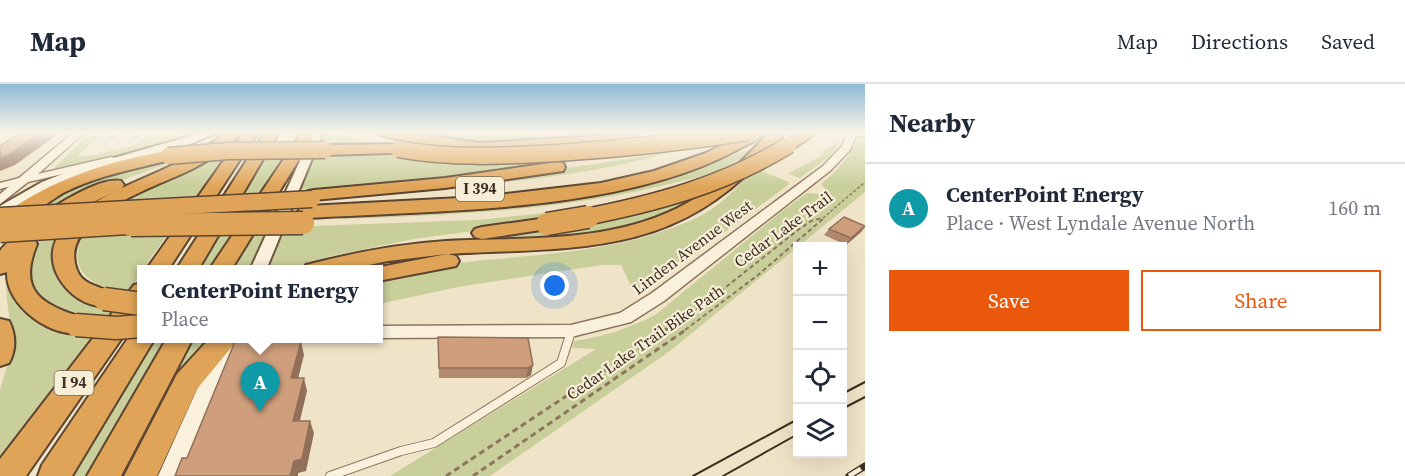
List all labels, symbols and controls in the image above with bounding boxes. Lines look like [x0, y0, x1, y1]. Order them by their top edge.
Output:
text: Map [30, 22, 86, 60]
text: Map [1117, 27, 1158, 56]
text: Directions [1191, 27, 1288, 56]
text: Saved [1321, 27, 1375, 56]
text: Nearby [889, 105, 975, 141]
road number: I 394 [456, 177, 504, 201]
text: CenterPoint Energy [946, 179, 1144, 209]
street label: Cedar Lake Trail [729, 186, 837, 272]
street label: Linden Avenue West [627, 194, 757, 299]
text: A [902, 194, 915, 222]
text: 160 m [1328, 194, 1381, 222]
text: Place · West Lyndale Avenue North [946, 209, 1255, 237]
map controls [793, 242, 847, 458]
button: + [793, 242, 847, 296]
popup [137, 265, 383, 343]
button: Save [889, 270, 1129, 331]
button: Share [1141, 270, 1381, 331]
your location [540, 271, 569, 300]
text: CenterPoint Energy [161, 275, 359, 305]
street label: Cedar Lake Trail Bike Path [562, 279, 729, 405]
button: − [793, 296, 847, 350]
text: Place [161, 305, 209, 333]
button: locate [793, 350, 847, 404]
pin: A [240, 362, 280, 412]
road number: I 94 [54, 371, 94, 395]
button: layers [793, 404, 847, 458]

